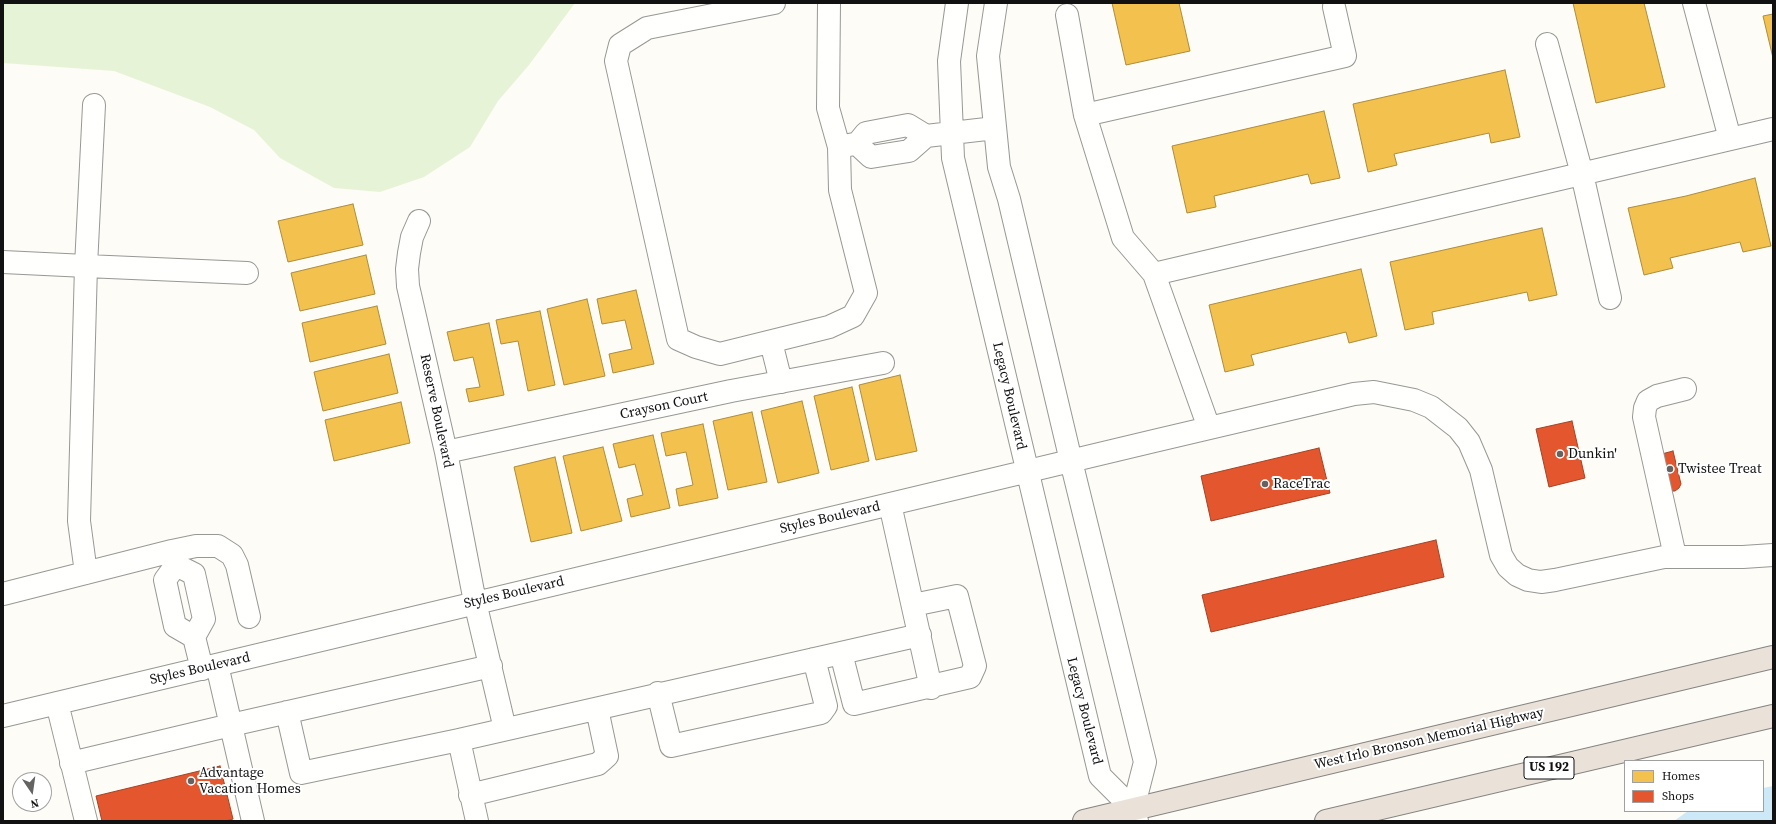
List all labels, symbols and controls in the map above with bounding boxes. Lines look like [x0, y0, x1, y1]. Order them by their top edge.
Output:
street label: Legacy Boulevard [988, 340, 1030, 452]
street label: Reserve Boulevard [416, 353, 456, 469]
street label: Crayson Court [619, 388, 709, 424]
place label: Dunkin' [1568, 446, 1617, 462]
marker: Dunkin' [1555, 449, 1565, 459]
place label: Twistee Treat [1678, 461, 1761, 477]
marker: Twistee Treat [1665, 464, 1675, 474]
place label: RaceTrac [1273, 476, 1330, 492]
marker: RaceTrac [1260, 479, 1270, 489]
street label: Styles Boulevard [778, 498, 882, 538]
street label: Styles Boulevard [462, 573, 566, 613]
street label: Styles Boulevard [148, 649, 252, 689]
street label: Legacy Boulevard [1063, 656, 1105, 766]
street label: West Irlo Bronson Memorial Highway [1313, 704, 1545, 774]
road number: US 192 [1524, 757, 1574, 779]
legend [1624, 760, 1764, 812]
place label: Advantage Vacation Homes [199, 765, 301, 798]
text: Homes [1662, 768, 1700, 784]
north arrow [12, 772, 52, 812]
marker: Advantage Vacation Homes [186, 776, 196, 786]
text: Shops [1662, 788, 1694, 804]
text: N [29, 795, 40, 811]

